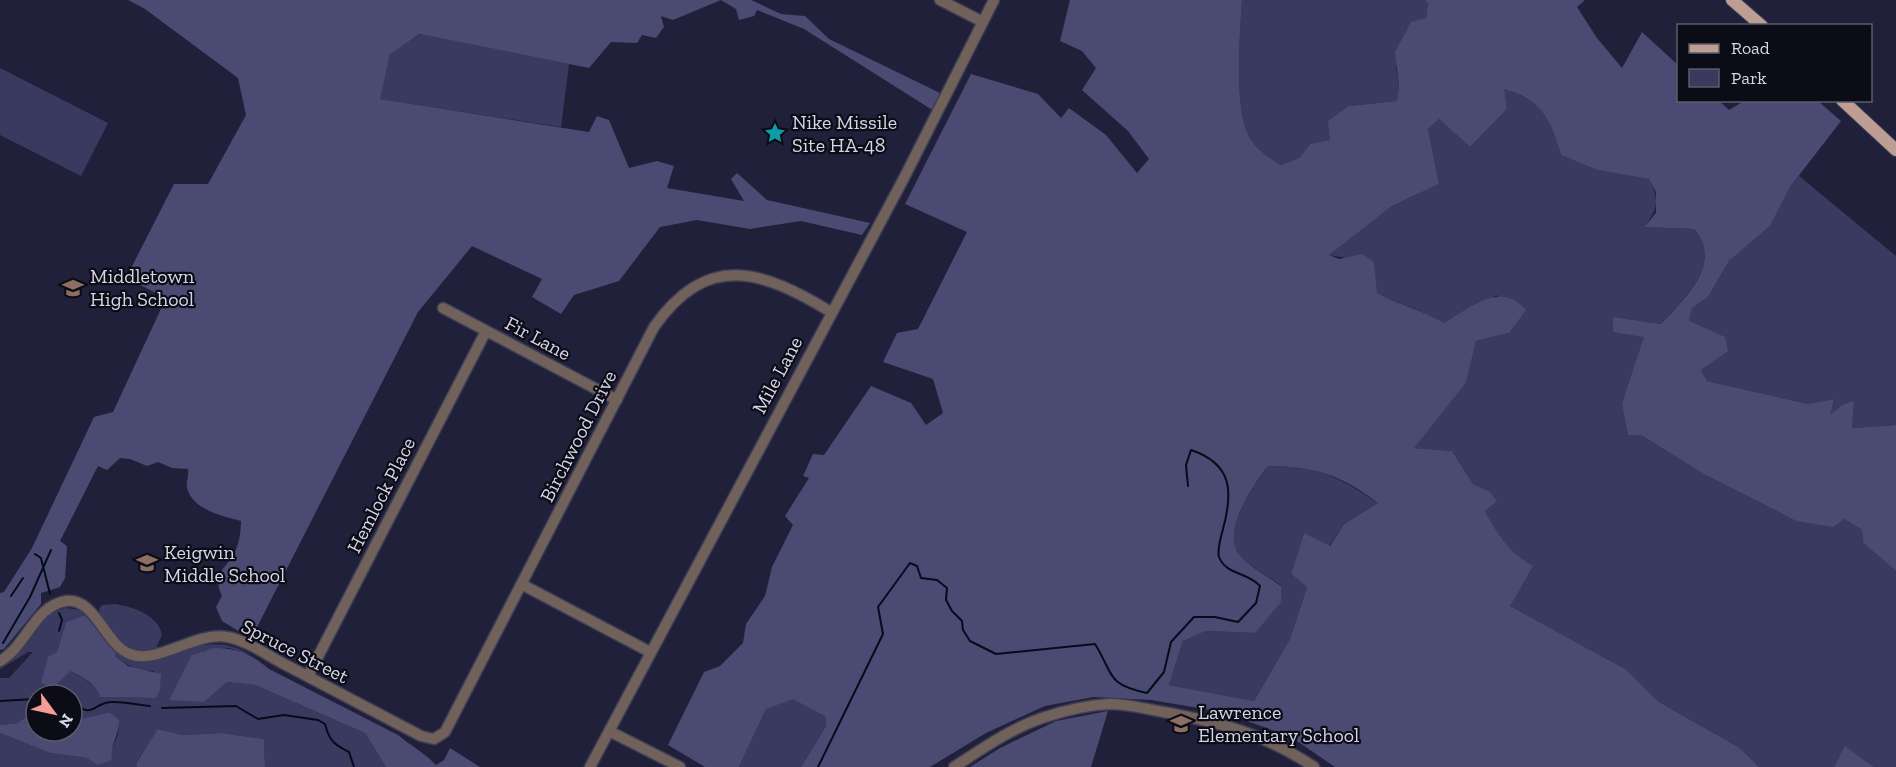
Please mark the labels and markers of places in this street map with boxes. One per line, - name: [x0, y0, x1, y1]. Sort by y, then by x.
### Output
- place label: Nike Missile Site HA-48: [792, 110, 897, 157]
- place icon: Nike Missile Site HA-48: [763, 121, 787, 145]
- place label: Middletown High School: [90, 264, 195, 311]
- school or university icon: Middletown High School: [61, 276, 85, 300]
- place label: Keigwin Middle School: [164, 540, 285, 587]
- school or university icon: Keigwin Middle School: [135, 551, 159, 575]
- place label: Lawrence Elementary School: [1198, 700, 1359, 747]
- school or university icon: Lawrence Elementary School: [1169, 712, 1193, 736]

